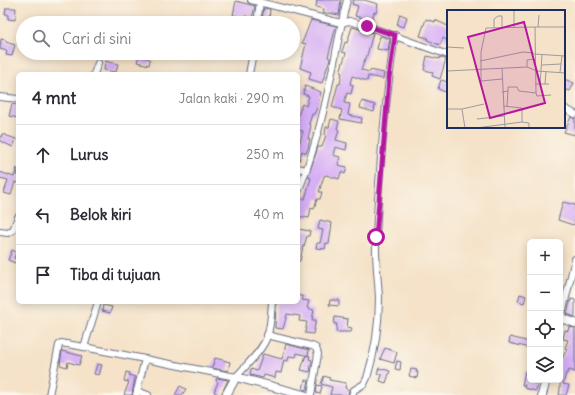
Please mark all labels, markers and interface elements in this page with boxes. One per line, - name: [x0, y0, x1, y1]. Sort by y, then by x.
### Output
- inset map: [447, 10, 565, 128]
- search box: [16, 16, 300, 60]
- route end: [358, 17, 376, 35]
- icon: search: [30, 27, 52, 49]
- text: Cari di sini: [62, 29, 131, 48]
- text: 4 mnt: [32, 87, 76, 109]
- text: Jalan kaki · 290 m: [179, 90, 284, 107]
- icon: ahead: [32, 144, 54, 166]
- text: Lurus: [70, 145, 108, 164]
- text: 250 m: [246, 146, 284, 163]
- icon: left: [32, 204, 54, 226]
- text: Belok kiri: [70, 205, 131, 224]
- text: 40 m: [253, 206, 284, 223]
- route start: [367, 228, 385, 246]
- map controls: [527, 239, 563, 383]
- button: +: [527, 239, 563, 275]
- icon: arrive: [32, 264, 54, 286]
- text: Tiba di tujuan: [70, 265, 160, 284]
- button: −: [527, 275, 563, 311]
- button: locate: [527, 311, 563, 347]
- button: layers: [527, 347, 563, 383]

